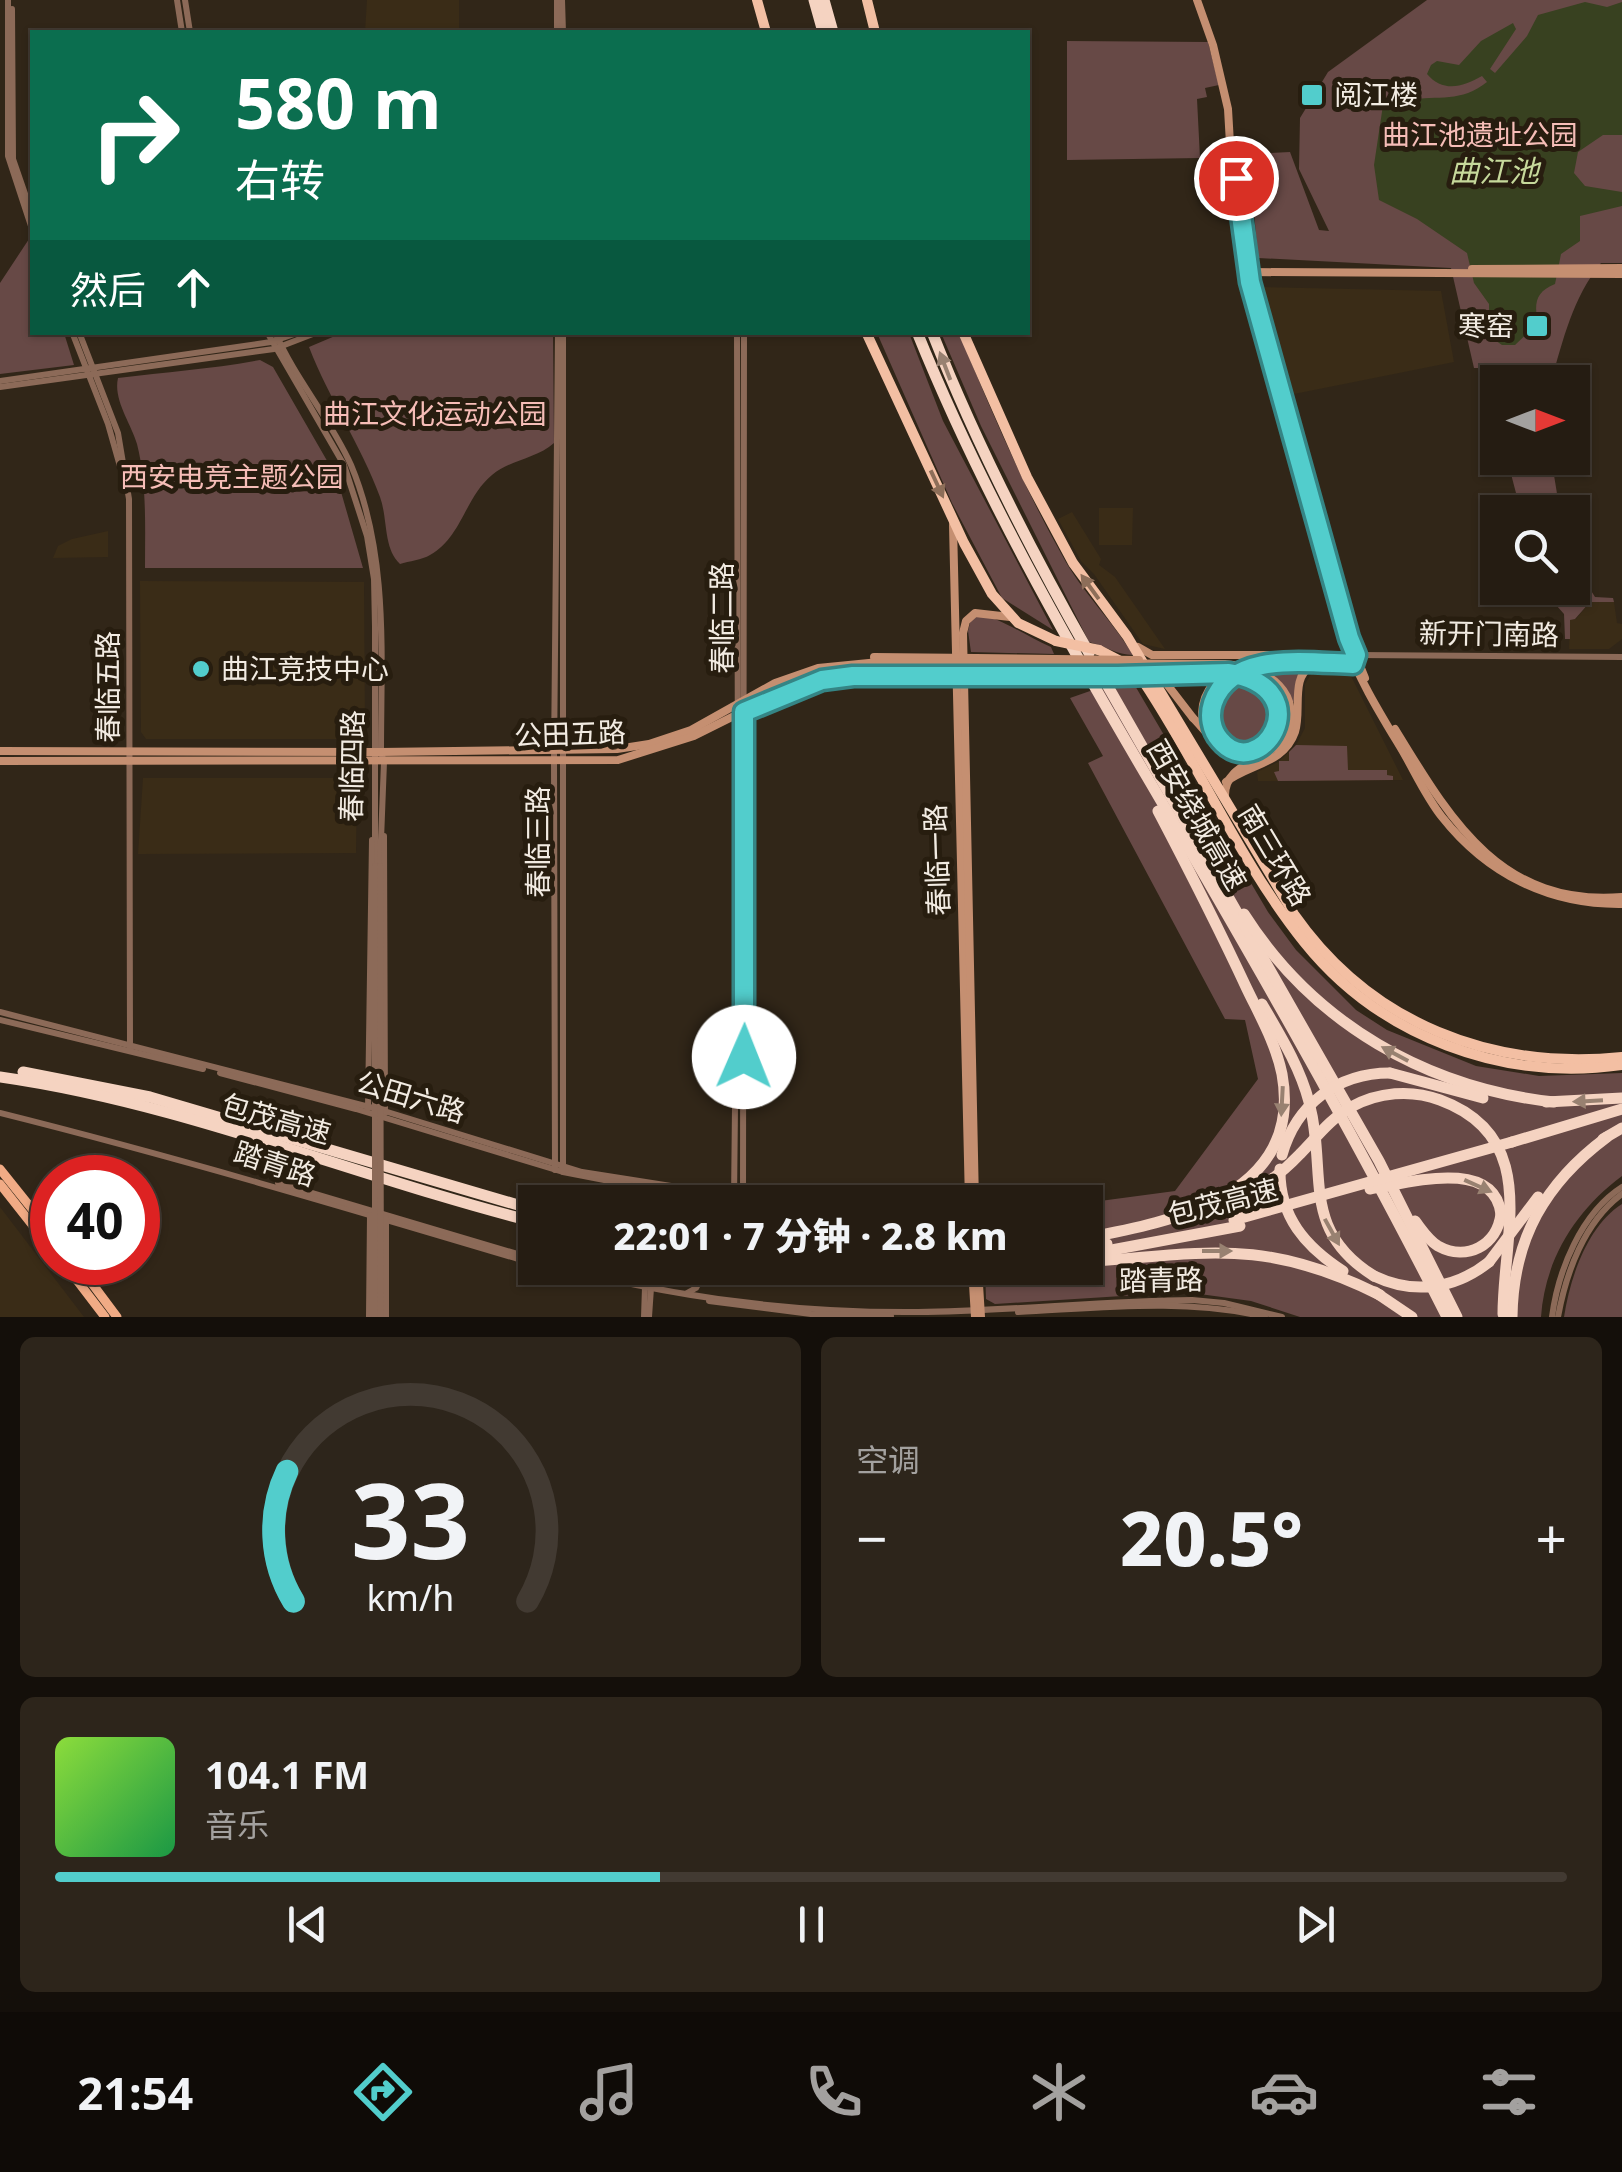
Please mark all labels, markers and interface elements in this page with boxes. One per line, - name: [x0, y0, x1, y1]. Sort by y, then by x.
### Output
- text: 580 m: [235, 54, 442, 150]
- icon: right: [70, 70, 200, 200]
- place label: 阅江楼: [1334, 75, 1418, 113]
- marker: 阅江楼: [1299, 82, 1325, 108]
- park label: 曲江池遗址公园: [1382, 115, 1578, 153]
- pin: [1194, 136, 1279, 221]
- text: 右转: [235, 149, 325, 210]
- water label: 曲江池: [1449, 150, 1542, 191]
- icon: arrive: [1209, 151, 1264, 206]
- icon: ahead: [166, 260, 221, 315]
- text: 然后: [70, 263, 146, 315]
- place label: 寒窑: [1458, 306, 1514, 344]
- marker: 寒窑: [1524, 313, 1550, 339]
- one-way arrow: [937, 350, 952, 380]
- north arrow: [1480, 365, 1590, 475]
- map controls: [1480, 365, 1590, 605]
- park label: 曲江文化运动公园: [323, 394, 547, 432]
- park label: 西安电竞主题公园: [120, 457, 344, 495]
- one-way arrow: [928, 470, 945, 499]
- button: search: [1480, 495, 1590, 605]
- street label: 春临二路: [702, 562, 740, 674]
- one-way arrow: [1081, 574, 1100, 601]
- street label: 新开门南路: [1419, 613, 1559, 653]
- street label: 春临五路: [88, 631, 126, 743]
- place label: 曲江竞技中心: [221, 649, 389, 687]
- marker: 曲江竞技中心: [190, 658, 212, 680]
- street label: 春临四路: [331, 710, 371, 822]
- street label: 公田五路: [513, 712, 627, 754]
- street label: 西安绕城高速: [1139, 732, 1256, 897]
- street label: 春临三路: [518, 786, 556, 898]
- street label: 南三环路: [1231, 797, 1321, 912]
- street label: 春临一路: [915, 803, 957, 917]
- position arrow: [692, 1005, 796, 1109]
- one-way arrow: [1381, 1046, 1410, 1063]
- street label: 公田六路: [352, 1061, 470, 1131]
- street label: 包茂高速: [217, 1084, 335, 1152]
- one-way arrow: [1274, 1085, 1290, 1117]
- one-way arrow: [1572, 1093, 1604, 1109]
- street label: 踏青路: [229, 1132, 321, 1194]
- speed limit sign: 40: [30, 1155, 160, 1285]
- street label: 包茂高速: [1164, 1169, 1282, 1233]
- one-way arrow: [1464, 1178, 1493, 1194]
- text: 22:01 · 7 分钟 · 2.8 km: [613, 1209, 1008, 1261]
- one-way arrow: [1323, 1218, 1340, 1247]
- one-way arrow: [1201, 1243, 1233, 1259]
- street label: 踏青路: [1119, 1259, 1203, 1299]
- text: 空调: [856, 1438, 920, 1481]
- text: 33: [351, 1448, 470, 1589]
- text: 20.5°: [1120, 1486, 1303, 1588]
- text: −: [856, 1500, 887, 1575]
- text: +: [1536, 1500, 1567, 1575]
- text: km/h: [367, 1573, 454, 1621]
- text: 104.1 FM: [205, 1748, 369, 1800]
- text: 音乐: [205, 1803, 269, 1846]
- icon: previous: [280, 1897, 335, 1952]
- icon: pause: [784, 1897, 839, 1952]
- icon: next: [1288, 1897, 1343, 1952]
- icon: directions: [348, 2057, 418, 2127]
- icon: music: [574, 2057, 644, 2127]
- icon: phone: [799, 2057, 869, 2127]
- icon: climate: [1024, 2057, 1094, 2127]
- icon: car: [1249, 2057, 1319, 2127]
- icon: filters: [1474, 2057, 1544, 2127]
- text: 21:54: [78, 2062, 193, 2123]

